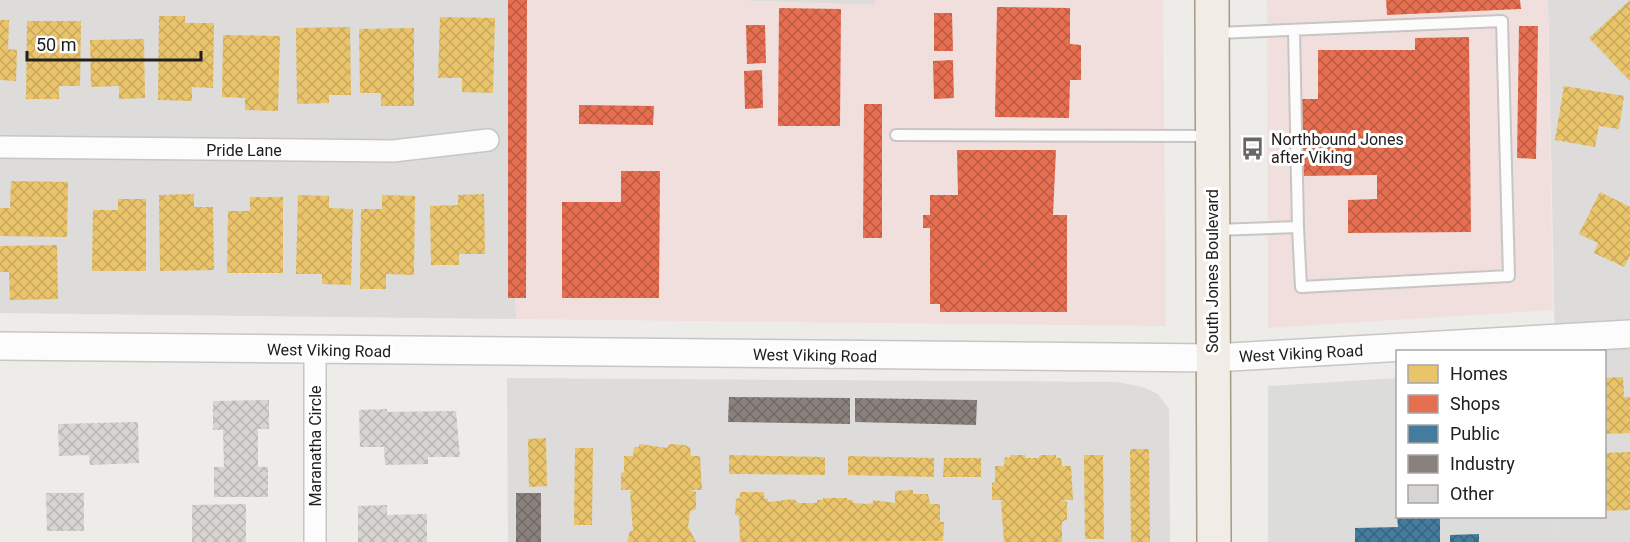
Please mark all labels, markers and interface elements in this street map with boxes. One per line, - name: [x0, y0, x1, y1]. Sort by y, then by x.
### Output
- scale bar: [27, 24, 201, 62]
- text: 50 m: [36, 34, 76, 55]
- place label: Northbound Jones after Viking: [1271, 130, 1404, 167]
- bus stop icon: Northbound Jones after Viking: [1240, 135, 1266, 161]
- street label: Pride Lane: [206, 141, 282, 160]
- street label: South Jones Boulevard: [1203, 189, 1222, 353]
- street label: West Viking Road: [267, 340, 391, 361]
- street label: West Viking Road: [1238, 341, 1364, 366]
- street label: West Viking Road: [753, 345, 877, 366]
- legend: [1396, 350, 1606, 518]
- text: Homes: [1450, 363, 1508, 384]
- street label: Maranatha Circle: [306, 385, 325, 507]
- text: Shops: [1450, 393, 1500, 414]
- text: Public: [1450, 423, 1500, 444]
- text: Industry: [1450, 453, 1515, 474]
- text: Other: [1450, 483, 1494, 504]

